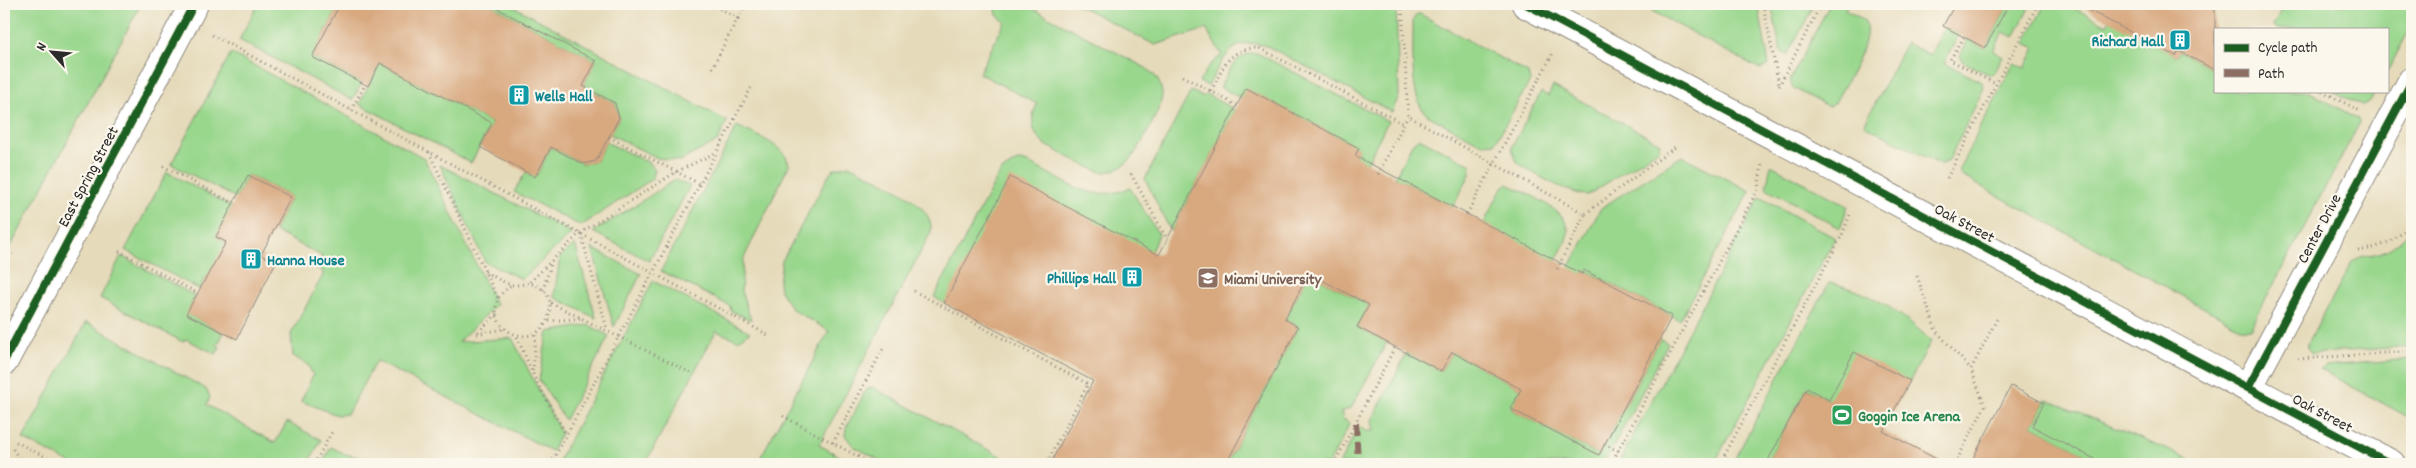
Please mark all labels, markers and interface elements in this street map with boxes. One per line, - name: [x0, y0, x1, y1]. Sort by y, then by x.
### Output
- north arrow: [28, 28, 78, 78]
- building icon: Richard Hall: [2168, 28, 2192, 52]
- legend: [2214, 28, 2388, 92]
- place label: Richard Hall: [2092, 31, 2164, 54]
- text: Cycle path: [2258, 38, 2318, 60]
- text: N: [32, 39, 53, 55]
- text: Path: [2258, 64, 2284, 86]
- building icon: Wells Hall: [507, 83, 531, 107]
- place label: Wells Hall: [535, 86, 593, 109]
- street label: East Spring Street: [53, 123, 126, 232]
- street label: Center Drive: [2292, 190, 2348, 268]
- street label: Oak Street: [1929, 199, 1998, 250]
- building icon: Hanna House: [239, 247, 263, 271]
- place label: Hanna House: [267, 250, 345, 273]
- building icon: Phillips Hall: [1120, 265, 1144, 289]
- school or university icon: Miami University: [1196, 266, 1220, 290]
- place label: Phillips Hall: [1047, 268, 1116, 291]
- place label: Miami University: [1224, 269, 1323, 292]
- street label: Oak Street: [2287, 389, 2356, 440]
- sports icon: Goggin Ice Arena: [1830, 403, 1854, 427]
- place label: Goggin Ice Arena: [1858, 406, 1961, 429]

